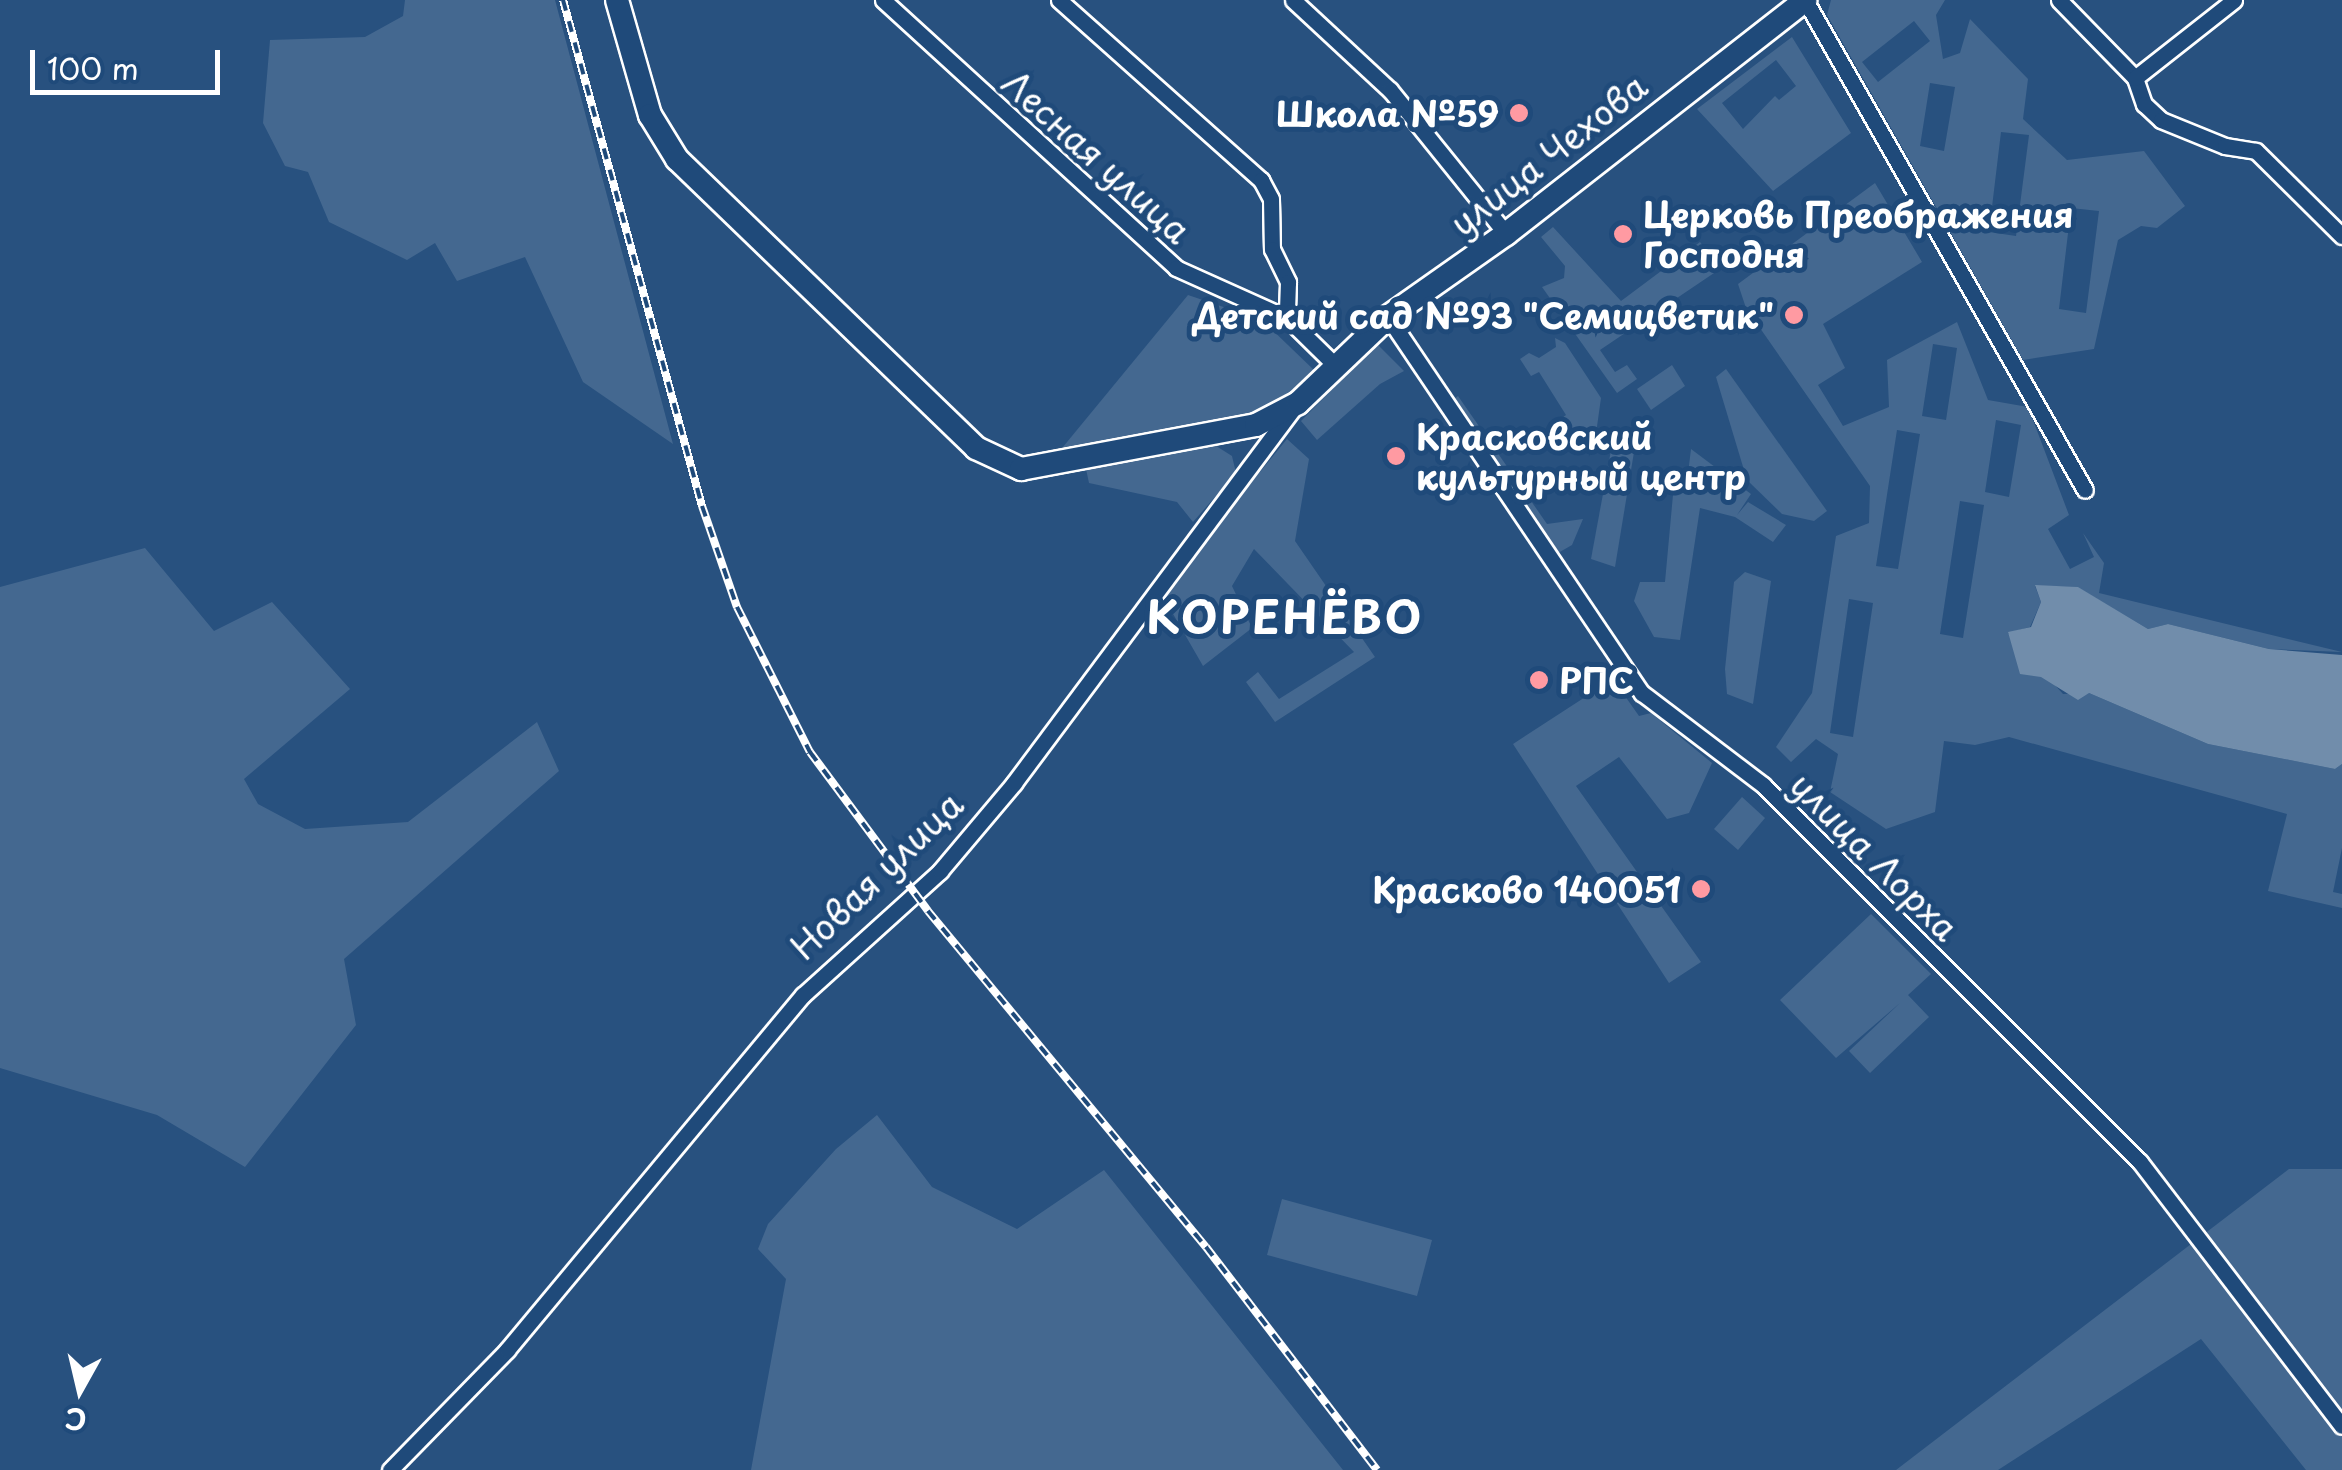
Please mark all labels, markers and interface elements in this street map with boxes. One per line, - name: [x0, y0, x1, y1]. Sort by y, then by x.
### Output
- scale bar: [35, 30, 225, 92]
- text: 100 m: [47, 45, 139, 90]
- street label: Лесная улица: [994, 60, 1200, 252]
- street label: улица Чехова: [1440, 64, 1656, 244]
- place label: Школа №59: [1275, 92, 1499, 134]
- marker: Школа №59: [1508, 102, 1530, 124]
- place label: Церковь Преображения Господня: [1643, 193, 2074, 275]
- marker: Церковь Преображения Господня: [1612, 223, 1634, 245]
- place label: Детский сад №93 "Семицветик": [1189, 294, 1774, 336]
- marker: Детский сад №93 "Семицветик": [1783, 304, 1805, 326]
- place label: Красковский культурный центр: [1416, 415, 1746, 497]
- marker: Красковский культурный центр: [1385, 445, 1407, 467]
- district label: КОРЕНЁВО: [1147, 589, 1423, 643]
- place label: РПС: [1559, 659, 1634, 701]
- marker: РПС: [1528, 669, 1550, 691]
- street label: улица Лорха: [1782, 763, 1968, 949]
- street label: Новая улица: [781, 782, 971, 968]
- place label: Красково 140051: [1371, 868, 1681, 910]
- marker: Красково 140051: [1690, 878, 1712, 900]
- north arrow: [30, 1340, 130, 1440]
- text: С: [62, 1397, 89, 1443]

